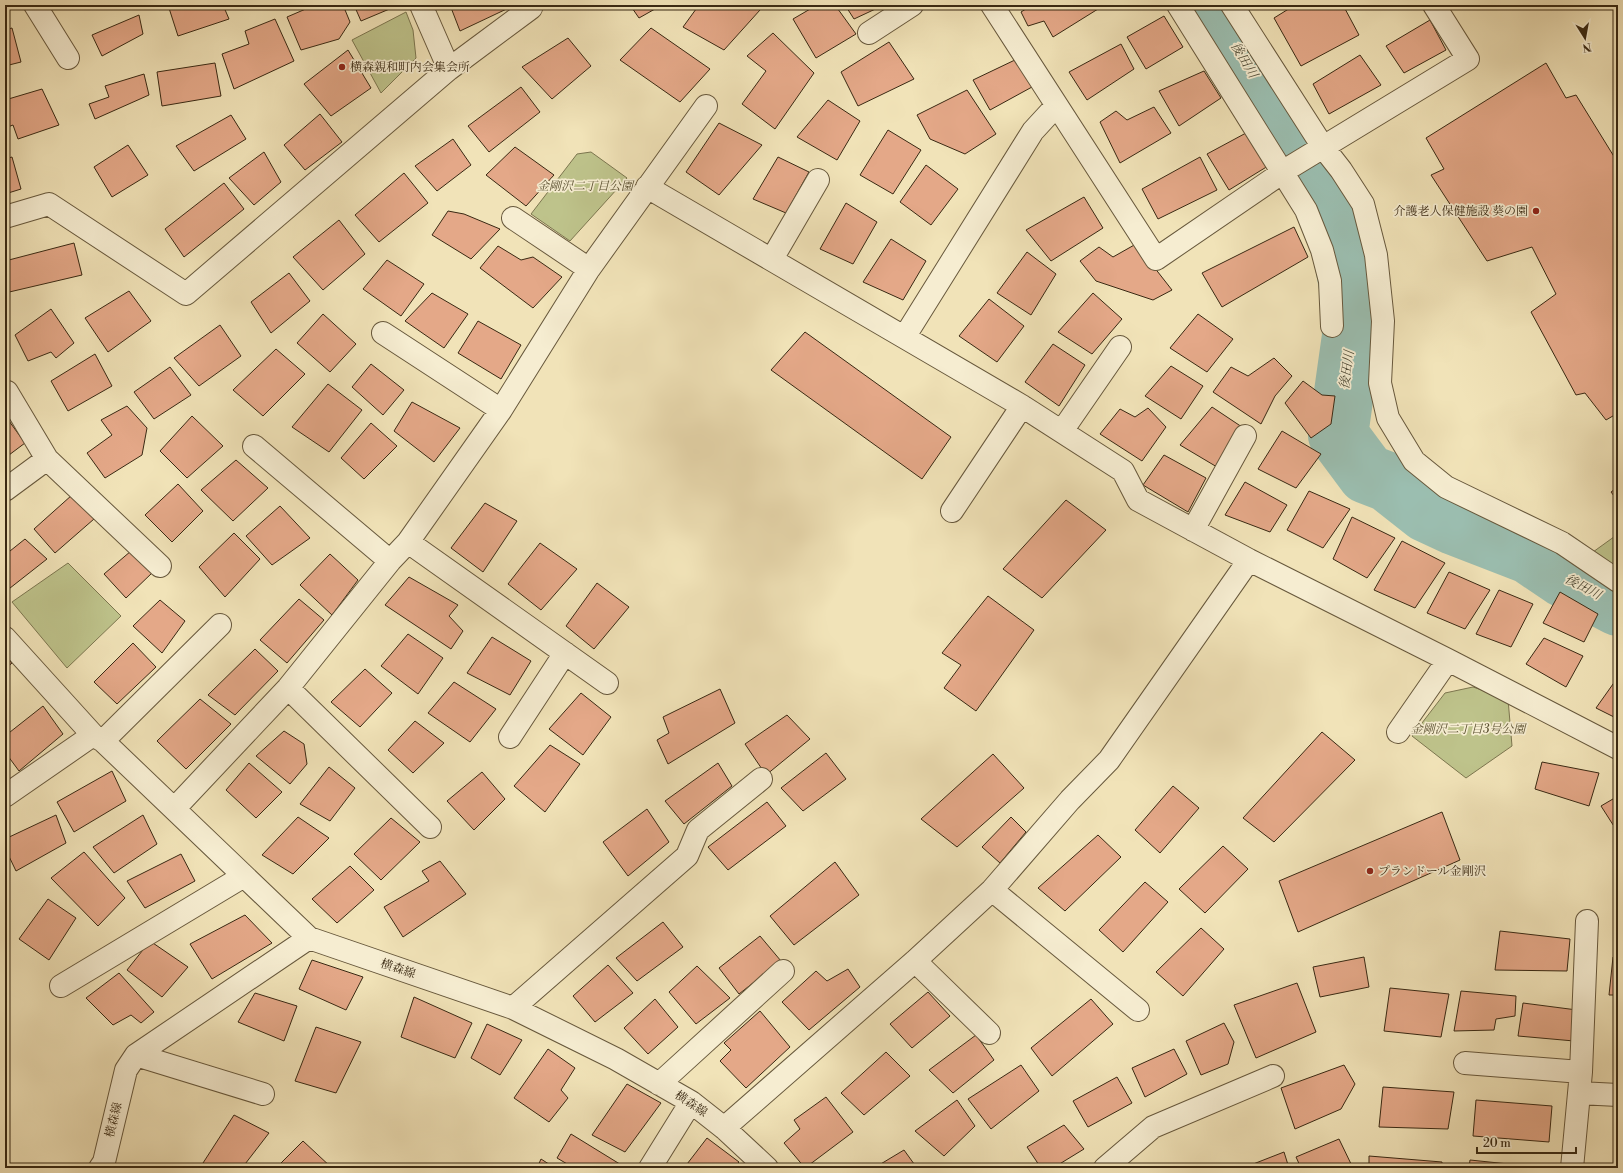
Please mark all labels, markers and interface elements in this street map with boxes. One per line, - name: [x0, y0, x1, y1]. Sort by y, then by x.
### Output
- north arrow: [1565, 18, 1605, 58]
- water label: 後田川: [1227, 39, 1262, 83]
- text: N: [1581, 39, 1592, 55]
- place label: 横森親和町内会集会所: [350, 60, 470, 75]
- marker: 横森親和町内会集会所: [337, 62, 347, 72]
- park label: 金剛沢二丁目公園: [537, 179, 635, 194]
- place label: 介護老人保健施設 葵の園: [1394, 204, 1528, 219]
- marker: 介護老人保健施設 葵の園: [1531, 206, 1541, 216]
- water label: 後田川: [1336, 348, 1358, 390]
- water label: 後田川: [1562, 571, 1606, 604]
- park label: 金剛沢二丁目3号公園: [1411, 722, 1527, 737]
- place label: プランドール金剛沢: [1378, 864, 1486, 879]
- marker: プランドール金剛沢: [1365, 866, 1375, 876]
- street label: 横森線: [379, 956, 417, 982]
- street label: 横森線: [672, 1088, 710, 1120]
- street label: 横森線: [102, 1101, 126, 1139]
- scale bar: [1477, 1129, 1576, 1155]
- text: 20 m: [1483, 1136, 1511, 1151]

